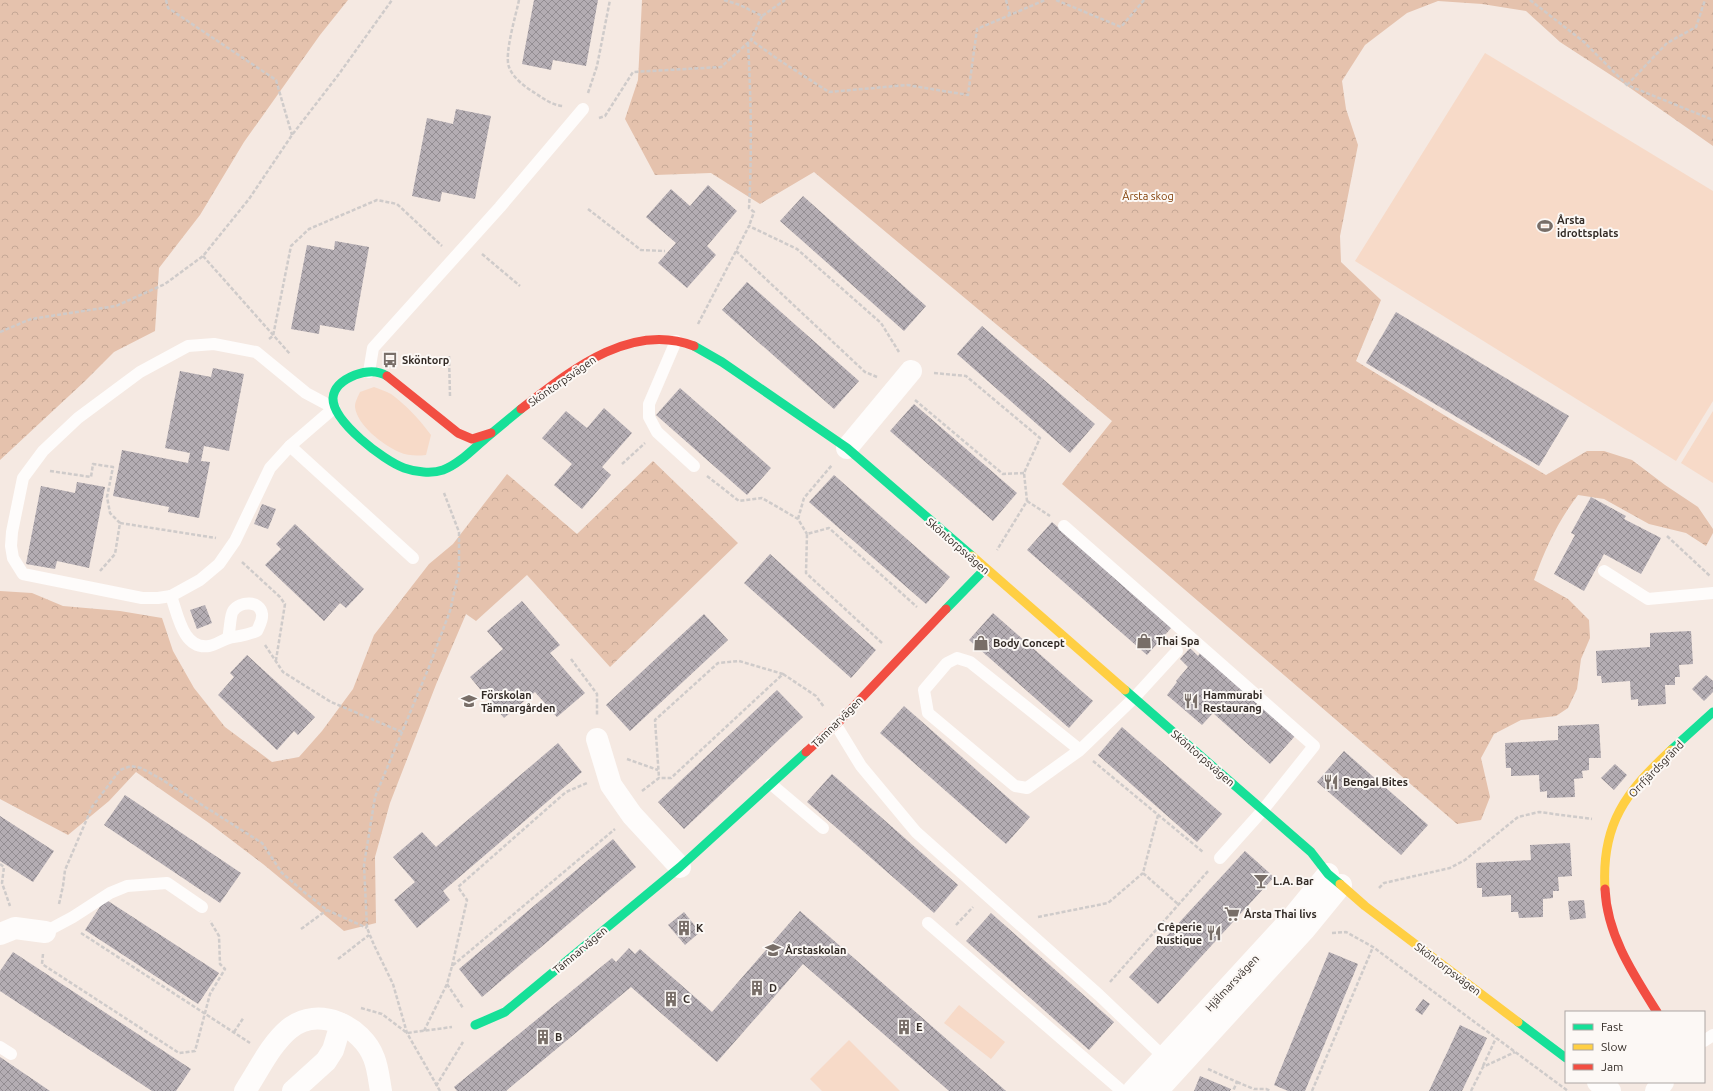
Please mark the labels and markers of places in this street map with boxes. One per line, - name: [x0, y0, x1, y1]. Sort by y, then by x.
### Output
- place label: Årsta idrottsplats: [1557, 214, 1618, 239]
- sports icon: Årsta idrottsplats: [1536, 217, 1554, 235]
- bus stop icon: Sköntorp: [381, 351, 399, 369]
- place label: Sköntorp: [402, 354, 450, 366]
- shop icon: Thai Spa: [1135, 632, 1153, 650]
- shop icon: Body Concept: [972, 634, 990, 652]
- place label: Thai Spa: [1156, 635, 1200, 647]
- place label: Body Concept: [993, 637, 1065, 649]
- place label: Förskolan Tämnargården: [481, 689, 555, 714]
- place label: Hammurabi Restaurang: [1203, 689, 1262, 714]
- school or university icon: Förskolan Tämnargården: [460, 692, 478, 710]
- restaurant icon: Hammurabi Restaurang: [1182, 692, 1200, 710]
- restaurant icon: Bengal Bites: [1322, 773, 1340, 791]
- place label: Bengal Bites: [1343, 776, 1408, 788]
- bar icon: L.A. Bar: [1252, 872, 1270, 890]
- place label: L.A. Bar: [1273, 875, 1314, 887]
- supermarket icon: Årsta Thai livs: [1223, 905, 1241, 923]
- place label: Årsta Thai livs: [1244, 908, 1317, 920]
- building icon: K: [675, 919, 693, 937]
- place label: Crêperie Rustique: [1156, 921, 1202, 946]
- place label: K: [696, 922, 704, 934]
- restaurant icon: Crêperie Rustique: [1205, 924, 1223, 942]
- school or university icon: Årstaskolan: [764, 941, 782, 959]
- place label: Årstaskolan: [785, 944, 847, 956]
- building icon: D: [748, 979, 766, 997]
- place label: D: [769, 982, 777, 994]
- building icon: C: [662, 990, 680, 1008]
- place label: C: [683, 993, 690, 1005]
- building icon: E: [895, 1018, 913, 1036]
- place label: E: [916, 1021, 923, 1033]
- building icon: B: [534, 1028, 552, 1046]
- place label: B: [555, 1031, 562, 1043]

